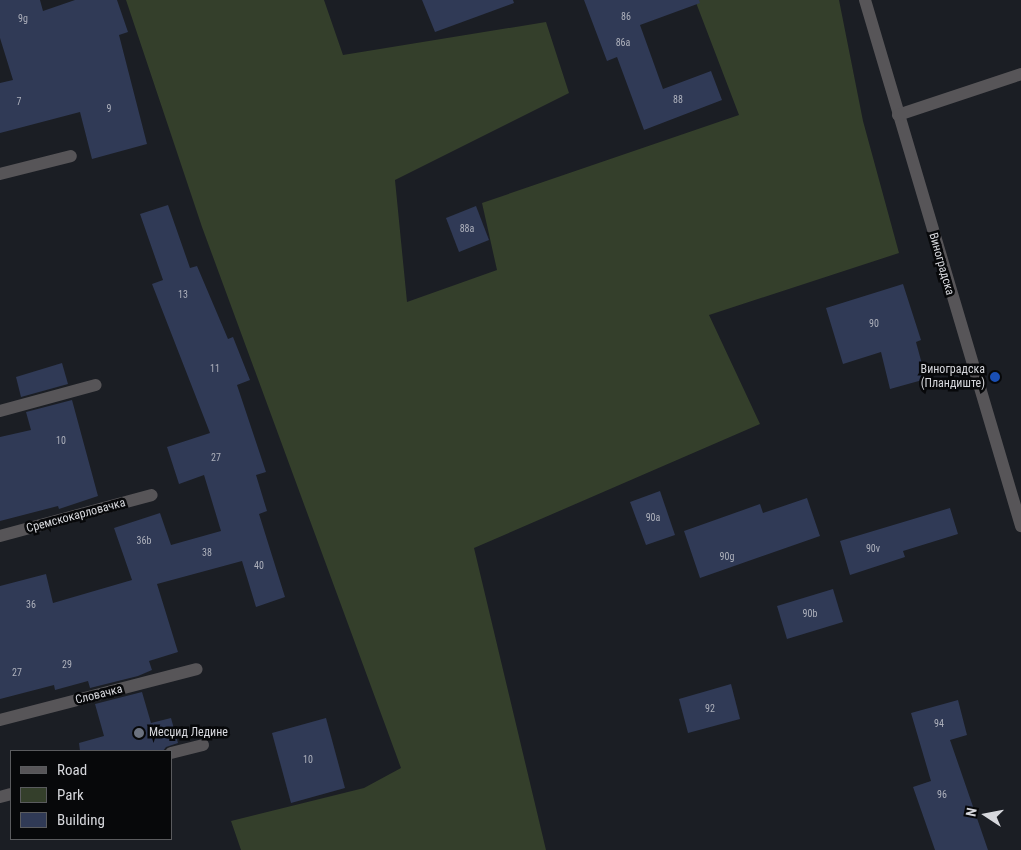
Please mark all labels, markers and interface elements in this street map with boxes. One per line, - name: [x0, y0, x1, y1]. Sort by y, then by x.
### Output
- house number: 86: [621, 11, 631, 23]
- house number: 9g: [18, 13, 28, 25]
- house number: 86a: [616, 37, 630, 49]
- house number: 88: [673, 94, 683, 106]
- house number: 7: [17, 96, 21, 108]
- house number: 9: [107, 103, 111, 115]
- house number: 88a: [460, 223, 474, 235]
- street label: Виноградска: [925, 231, 957, 297]
- house number: 13: [178, 289, 188, 301]
- house number: 90: [869, 318, 879, 330]
- house number: 11: [210, 363, 220, 375]
- place label: Виноградска (Пландиште): [921, 363, 985, 391]
- marker: Виноградска (Пландиште): [989, 371, 1001, 383]
- house number: 10: [56, 435, 66, 447]
- house number: 27: [211, 452, 221, 464]
- street label: Сремскокарловачка: [25, 496, 127, 536]
- house number: 90a: [646, 512, 660, 524]
- house number: 36b: [137, 535, 151, 547]
- house number: 90v: [866, 543, 880, 555]
- house number: 38: [202, 547, 212, 559]
- house number: 90g: [720, 551, 734, 563]
- house number: 40: [254, 560, 264, 572]
- house number: 36: [26, 599, 36, 611]
- house number: 90b: [803, 608, 817, 620]
- house number: 29: [62, 659, 72, 671]
- house number: 27: [12, 667, 22, 679]
- street label: Словачка: [74, 682, 124, 708]
- house number: 92: [705, 703, 715, 715]
- house number: 94: [934, 718, 944, 730]
- place label: Месџид Ледине: [149, 726, 228, 740]
- marker: Месџид Ледине: [133, 727, 145, 739]
- legend: [10, 750, 172, 840]
- house number: 10: [303, 754, 313, 766]
- text: Road: [57, 761, 87, 779]
- text: Park: [57, 786, 84, 804]
- house number: 96: [937, 789, 947, 801]
- north arrow: [961, 790, 1011, 840]
- text: N: [963, 806, 980, 818]
- text: Building: [57, 811, 105, 829]

